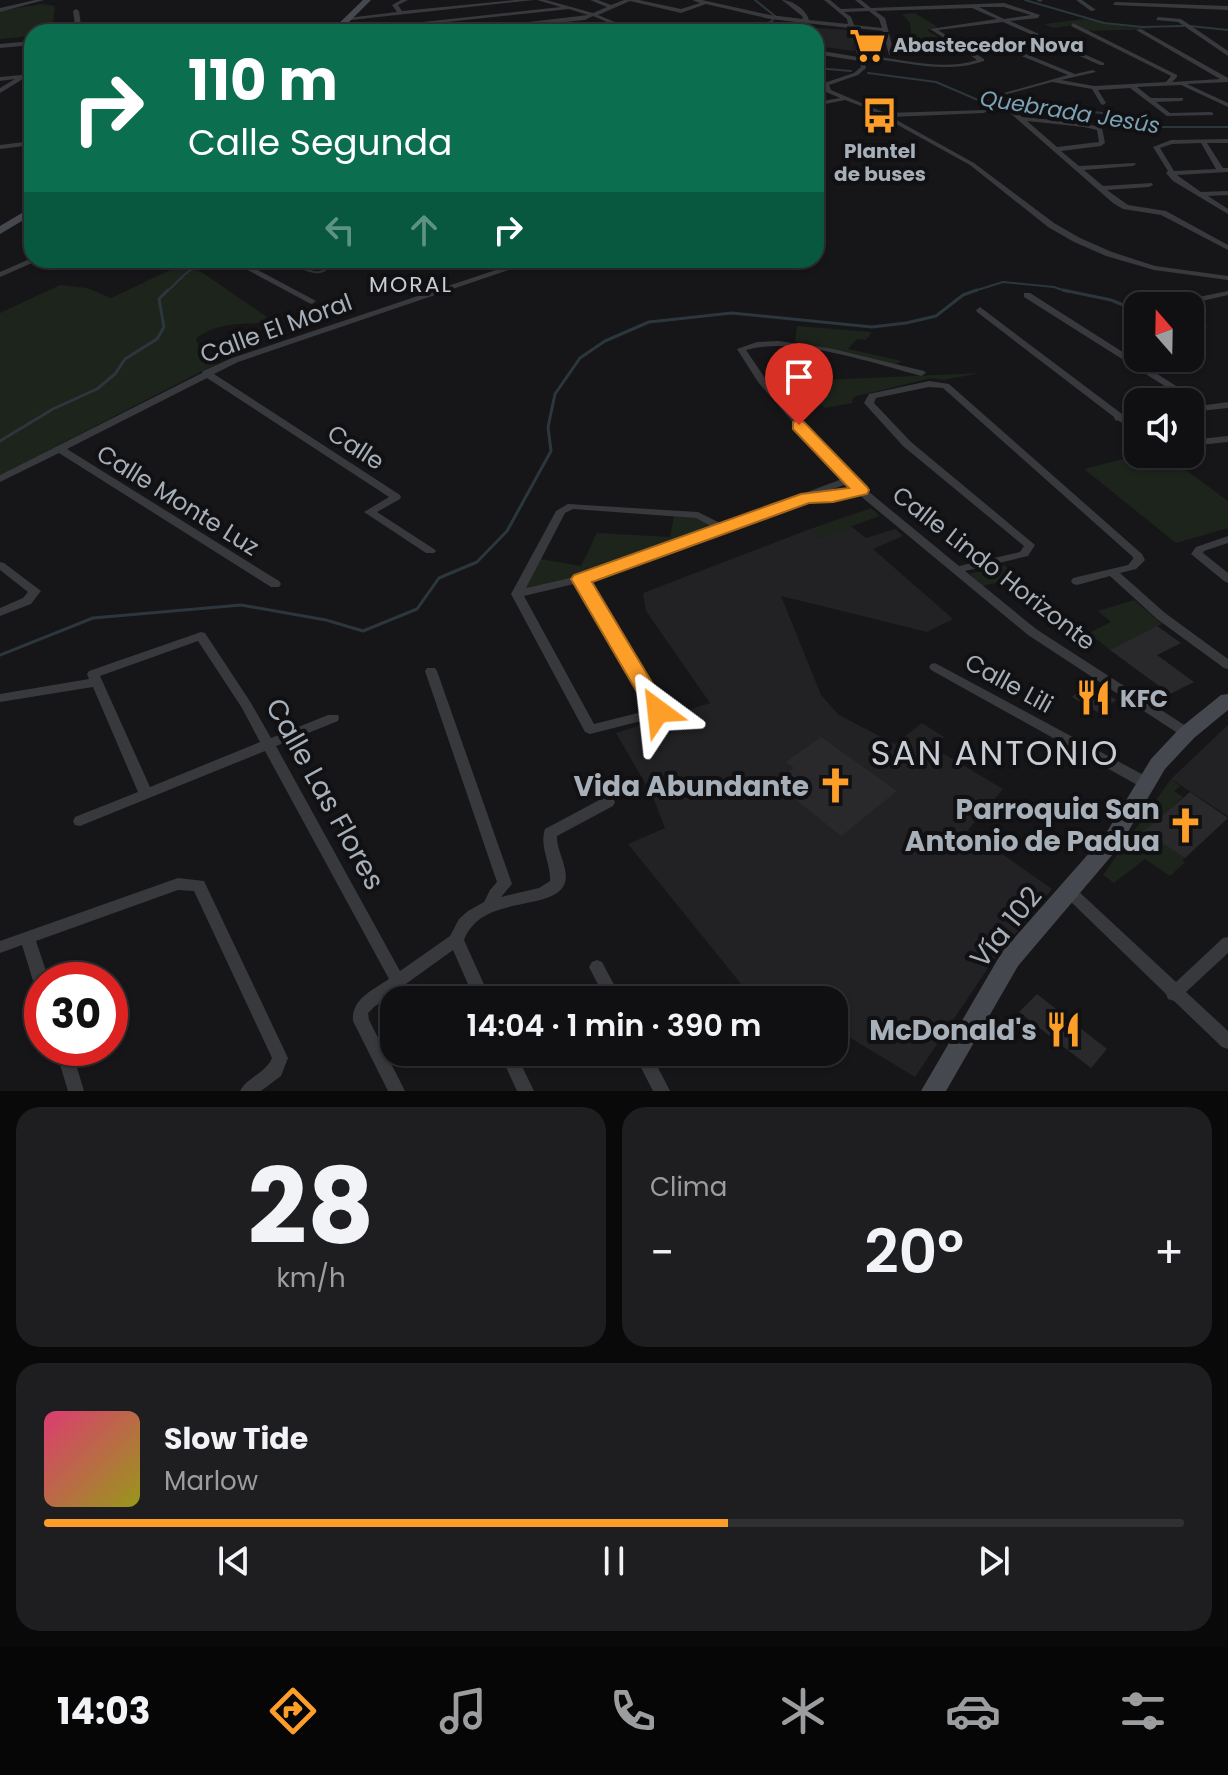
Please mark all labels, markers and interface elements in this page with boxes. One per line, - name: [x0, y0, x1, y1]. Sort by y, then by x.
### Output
- supermarket icon: Abastecedor Nova: [848, 26, 886, 64]
- place label: Abastecedor Nova: [893, 31, 1084, 59]
- text: 110 m: [188, 41, 338, 120]
- icon: right: [56, 56, 160, 160]
- water label: Quebrada Jesús: [978, 82, 1162, 142]
- bus stop icon: Plantel de buses: [861, 97, 899, 135]
- text: Calle Segunda: [188, 117, 452, 168]
- place label: Plantel de buses: [834, 137, 926, 188]
- icon: left: [318, 208, 362, 252]
- icon: ahead: [402, 208, 446, 252]
- icon: right: [486, 208, 530, 252]
- district label: MORAL: [369, 269, 453, 300]
- street label: Calle El Moral: [195, 285, 357, 371]
- north arrow: [1124, 292, 1204, 372]
- map controls: [1124, 292, 1204, 468]
- pin: [765, 343, 833, 425]
- icon: arrive: [777, 355, 821, 399]
- button: sound: [1124, 388, 1204, 468]
- street label: Calle: [321, 416, 391, 478]
- street label: Calle Monte Luz: [90, 437, 266, 563]
- street label: Calle Lindo Horizonte: [886, 478, 1102, 658]
- street label: Calle Lili: [959, 645, 1059, 721]
- position arrow: [616, 669, 700, 753]
- restaurant icon: KFC: [1075, 679, 1113, 717]
- place label: KFC: [1120, 682, 1168, 715]
- street label: Calle Las Flores: [256, 691, 394, 897]
- district label: SAN ANTONIO: [871, 729, 1119, 777]
- place label: Vida Abundante: [573, 767, 809, 806]
- church icon: Vida Abundante: [816, 767, 854, 805]
- place label: Parroquia San Antonio de Padua: [905, 790, 1160, 861]
- church icon: Parroquia San Antonio de Padua: [1167, 806, 1205, 844]
- street label: Vía 102: [961, 878, 1051, 976]
- speed limit sign: 30: [24, 962, 128, 1066]
- text: 14:04 · 1 min · 390 m: [467, 1004, 761, 1047]
- place label: McDonald's: [869, 1011, 1037, 1050]
- restaurant icon: McDonald's: [1044, 1011, 1082, 1049]
- text: 28: [248, 1134, 374, 1279]
- text: Clima: [650, 1169, 727, 1205]
- text: 20°: [864, 1210, 964, 1294]
- text: −: [650, 1222, 674, 1283]
- text: +: [1154, 1222, 1184, 1283]
- text: km/h: [276, 1260, 346, 1296]
- text: Slow Tide: [164, 1417, 308, 1460]
- text: Marlow: [164, 1463, 258, 1499]
- icon: previous: [212, 1539, 256, 1583]
- icon: pause: [592, 1539, 636, 1583]
- icon: next: [972, 1539, 1016, 1583]
- icon: directions: [265, 1683, 321, 1739]
- icon: music: [435, 1683, 491, 1739]
- icon: phone: [605, 1683, 661, 1739]
- icon: climate: [775, 1683, 831, 1739]
- icon: car: [945, 1683, 1001, 1739]
- icon: filters: [1115, 1683, 1171, 1739]
- text: 14:03: [57, 1686, 150, 1737]

